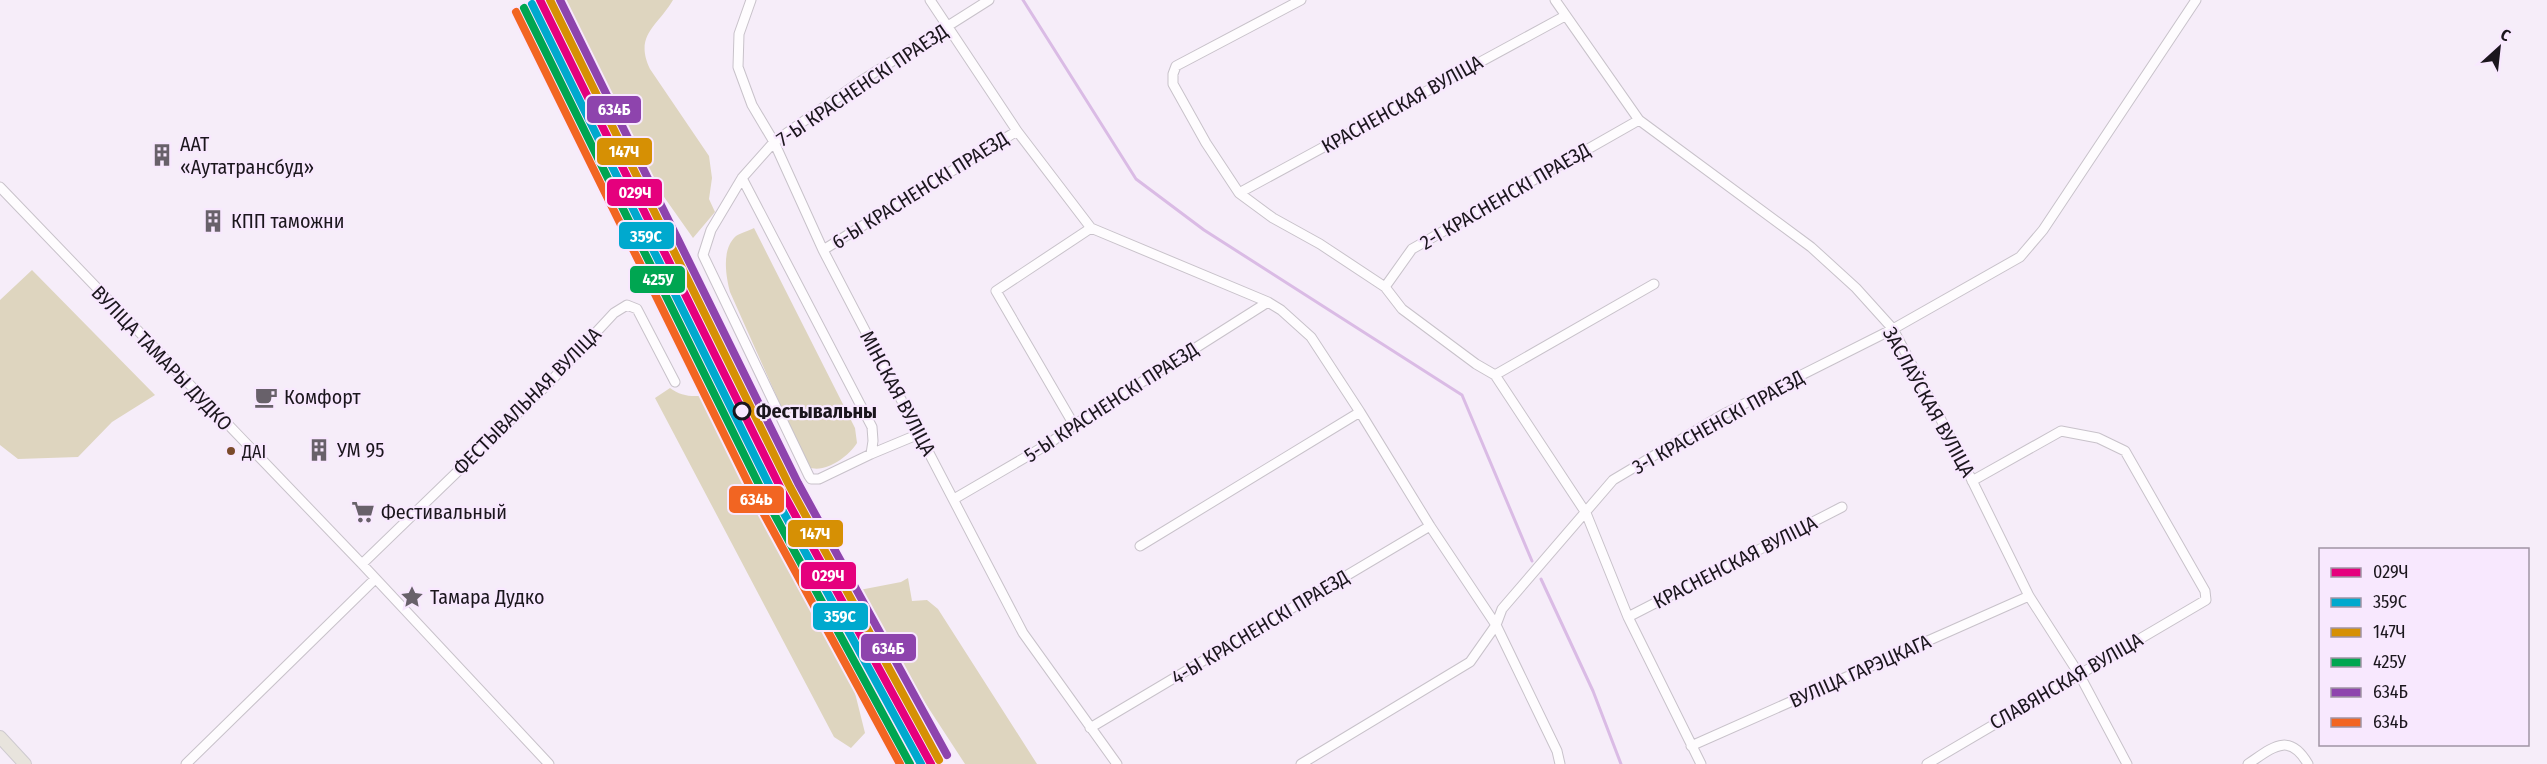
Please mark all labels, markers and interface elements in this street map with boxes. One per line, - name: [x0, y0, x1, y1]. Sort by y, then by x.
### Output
- north arrow: [2469, 18, 2529, 78]
- street label: 7-Ы КРАСНЕНСКІ ПРАЕЗД: [772, 19, 952, 151]
- text: С: [2498, 25, 2514, 46]
- street label: КРАСНЕНСКАЯ ВУЛІЦА: [1317, 50, 1487, 158]
- line badge: 634Б: [586, 95, 642, 124]
- text: 634Б: [598, 100, 631, 119]
- street label: 6-Ы КРАСНЕНСКІ ПРАЕЗД: [827, 126, 1013, 254]
- place label: ААТ «Аутатрансбуд»: [180, 132, 314, 179]
- line badge: 147Ч: [596, 137, 653, 166]
- street label: 2-І КРАСНЕНСКІ ПРАЕЗД: [1416, 137, 1594, 255]
- building icon: ААТ «Аутатрансбуд»: [149, 142, 175, 168]
- text: 147Ч: [609, 142, 639, 161]
- line badge: 029Ч: [606, 178, 663, 207]
- text: 029Ч: [618, 183, 652, 202]
- building icon: КПП таможни: [200, 208, 226, 234]
- place label: КПП таможни: [231, 209, 344, 233]
- line badge: 359С: [618, 221, 675, 250]
- text: 359С: [629, 227, 663, 246]
- line badge: 425У: [629, 265, 686, 294]
- text: 425У: [642, 270, 674, 289]
- street label: ВУЛІЦА ТАМАРЫ ДУДКО: [87, 281, 237, 435]
- street label: ФЕСТЫВАЛЬНАЯ ВУЛІЦА: [448, 322, 606, 480]
- street label: ЗАСЛАЎСКАЯ ВУЛІЦА: [1878, 323, 1980, 482]
- street label: МІНСКАЯ ВУЛІЦА: [855, 326, 941, 460]
- street label: 5-Ы КРАСНЕНСКІ ПРАЕЗД: [1020, 337, 1202, 467]
- street label: 3-І КРАСНЕНСКІ ПРАЕЗД: [1628, 365, 1808, 479]
- cafe icon: Комфорт: [253, 384, 279, 410]
- place label: Комфорт: [284, 385, 361, 409]
- place label: Фестывальны: [756, 399, 877, 423]
- marker: Фестывальны: [733, 402, 751, 420]
- building icon: УМ 95: [306, 437, 332, 463]
- place label: УМ 95: [336, 438, 384, 462]
- place label: ДАІ: [241, 441, 266, 463]
- marker: ДАІ: [225, 445, 237, 457]
- line badge: 634Ь: [728, 485, 785, 514]
- text: 634Ь: [740, 490, 773, 509]
- supermarket icon: Фестивальный: [350, 499, 376, 525]
- place label: Фестивальный: [381, 500, 507, 524]
- street label: КРАСНЕНСКАЯ ВУЛІЦА: [1649, 510, 1821, 614]
- line badge: 147Ч: [787, 519, 844, 548]
- text: 147Ч: [800, 524, 830, 543]
- legend: [2319, 548, 2529, 746]
- line badge: 029Ч: [800, 561, 857, 590]
- text: 029Ч: [2373, 561, 2409, 583]
- street label: 4-Ы КРАСНЕНСКІ ПРАЕЗД: [1167, 564, 1353, 690]
- text: 029Ч: [811, 566, 845, 585]
- place icon: Тамара Дудко: [399, 584, 425, 610]
- place label: Тамара Дудко: [430, 585, 545, 609]
- text: 359С: [2373, 591, 2407, 613]
- line badge: 359С: [812, 602, 869, 631]
- text: 359С: [823, 607, 857, 626]
- text: 147Ч: [2373, 621, 2406, 643]
- street label: СЛАВЯНСКАЯ ВУЛІЦА: [1985, 627, 2147, 735]
- street label: ВУЛІЦА ГАРЭЦКАГА: [1786, 629, 1935, 713]
- line badge: 634Б: [860, 633, 917, 662]
- text: 634Б: [872, 639, 905, 658]
- text: 425У: [2373, 651, 2406, 673]
- text: 634Б: [2373, 681, 2408, 703]
- text: 634Ь: [2373, 711, 2408, 733]

